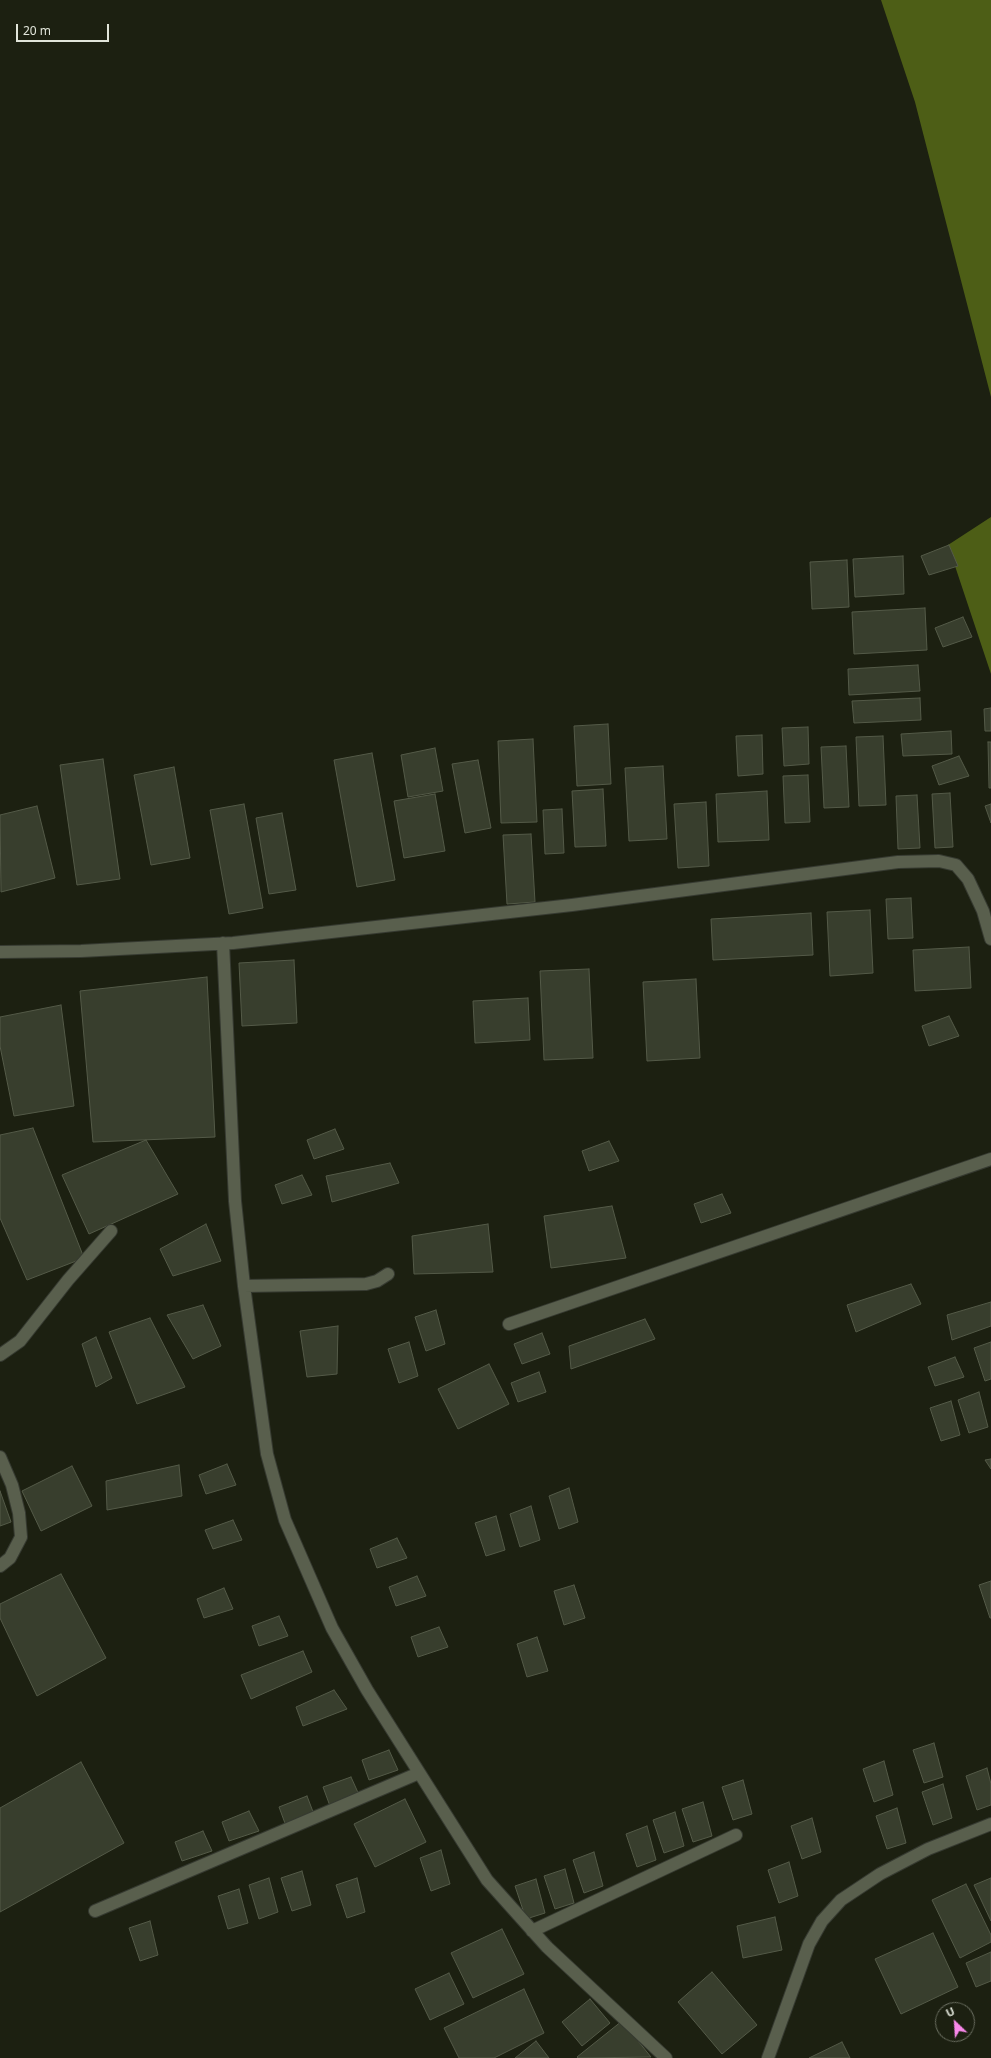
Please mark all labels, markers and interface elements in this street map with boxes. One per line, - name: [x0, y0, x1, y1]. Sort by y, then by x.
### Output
- scale bar: [18, 16, 111, 42]
- text: 20 m: [23, 22, 51, 39]
- north arrow: [935, 2002, 975, 2042]
- text: U: [943, 2003, 957, 2020]

